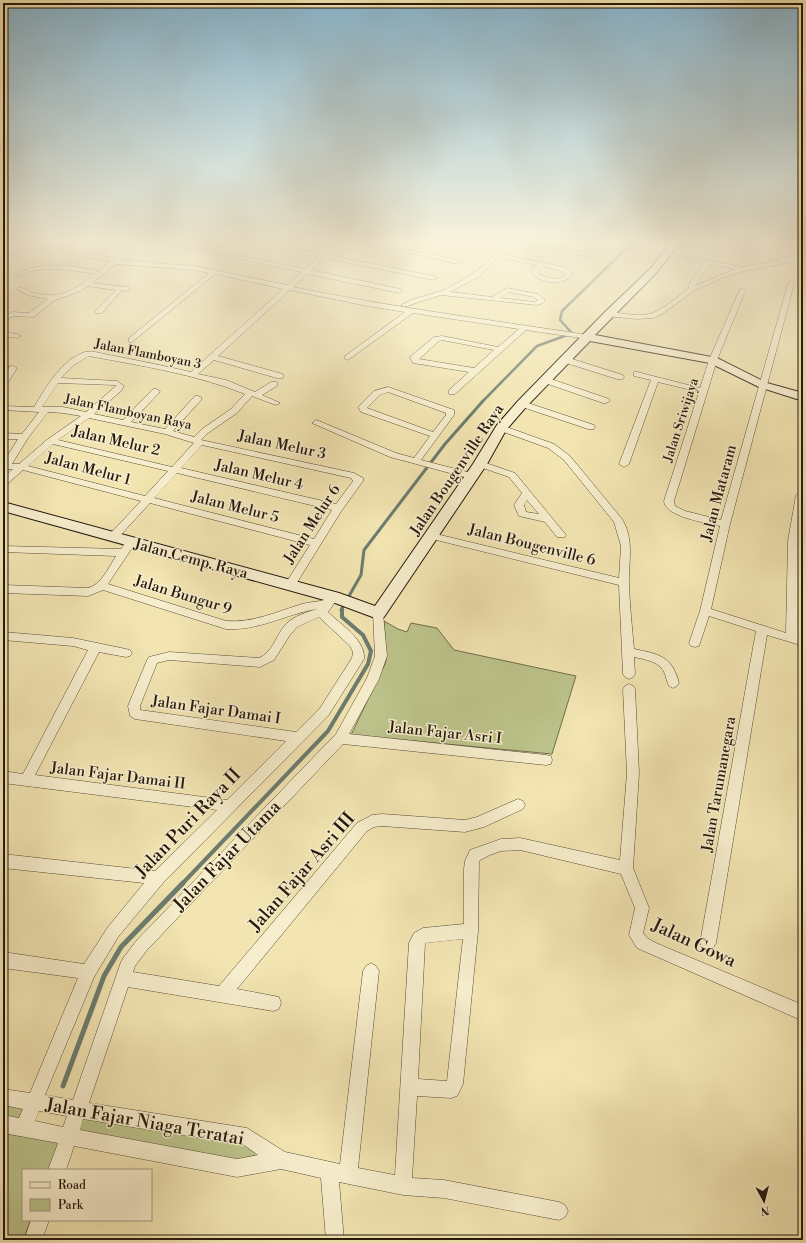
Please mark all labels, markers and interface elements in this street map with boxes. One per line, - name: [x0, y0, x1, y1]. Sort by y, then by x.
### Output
- street label: Jalan Flamboyan 3: [92, 336, 203, 372]
- street label: Jalan Sriwijaya: [660, 376, 702, 465]
- street label: Jalan Flamboyan Raya: [62, 390, 193, 433]
- street label: Jalan Bougenville Raya: [405, 400, 508, 540]
- street label: Jalan Melur 2: [69, 421, 162, 460]
- street label: Jalan Melur 3: [235, 426, 328, 464]
- street label: Jalan Mataram: [697, 443, 741, 544]
- street label: Jalan Melur 1: [42, 448, 133, 490]
- street label: Jalan Melur 4: [212, 455, 305, 494]
- street label: Jalan Melur 6: [279, 481, 345, 568]
- street label: Jalan Melur 5: [188, 487, 281, 527]
- street label: Jalan Bougenville 6: [465, 520, 598, 570]
- street label: Jalan Cemp. Raya: [131, 534, 250, 583]
- street label: Jalan Bungur 9: [131, 571, 234, 619]
- street label: Jalan Fajar Damai I: [149, 691, 282, 729]
- street label: Jalan Tarumanegara: [698, 714, 740, 854]
- street label: Jalan Fajar Asri I: [386, 717, 503, 748]
- street label: Jalan Fajar Damai II: [48, 758, 187, 794]
- street label: Jalan Puri Raya II: [129, 763, 246, 883]
- street label: Jalan Fajar Utama: [168, 795, 286, 917]
- street label: Jalan Fajar Asri III: [243, 808, 360, 937]
- street label: Jalan Gowa: [647, 913, 741, 973]
- street label: Jalan Fajar Niaga Teratai: [43, 1093, 246, 1151]
- legend: [22, 1169, 152, 1221]
- text: Road: [58, 1178, 86, 1193]
- north arrow: [744, 1181, 784, 1221]
- text: Park: [58, 1198, 84, 1213]
- text: N: [760, 1202, 770, 1217]

